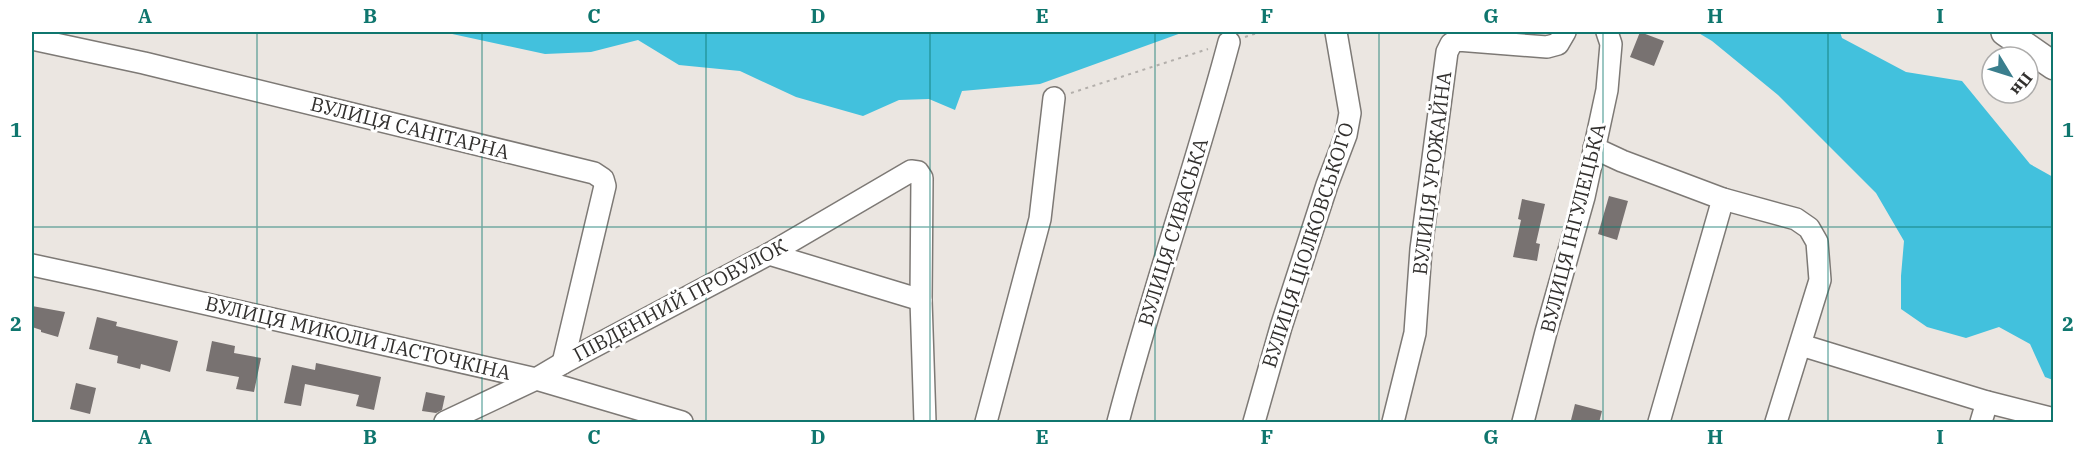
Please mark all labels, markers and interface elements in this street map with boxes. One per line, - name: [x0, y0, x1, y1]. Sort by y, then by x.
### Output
- text: A: [138, 2, 152, 29]
- text: B: [363, 2, 377, 29]
- text: C: [587, 2, 601, 29]
- text: D: [810, 2, 826, 29]
- text: E: [1035, 2, 1049, 29]
- text: F: [1261, 2, 1273, 29]
- text: G: [1483, 2, 1499, 29]
- text: H: [1707, 2, 1723, 29]
- text: I: [1936, 2, 1944, 29]
- north arrow: [1980, 45, 2040, 105]
- street label: ВУЛИЦЯ УРОЖАЙНА: [1406, 69, 1457, 276]
- text: Пн: [2007, 69, 2037, 100]
- street label: ВУЛИЦЯ САНІТАРНА: [308, 90, 513, 165]
- text: 1: [10, 116, 22, 143]
- text: 1: [2062, 116, 2074, 143]
- street label: ВУЛИЦЯ ЦІОЛКОВСЬКОГО: [1255, 119, 1360, 371]
- street label: ВУЛИЦЯ ІНГУЛЕЦЬКА: [1533, 120, 1612, 335]
- street label: ВУЛИЦЯ СИВАСЬКА: [1131, 134, 1214, 329]
- street label: ПІВДЕННИЙ ПРОВУЛОК: [568, 232, 792, 367]
- street label: ВУЛИЦЯ МИКОЛИ ЛАСТОЧКІНА: [203, 289, 514, 386]
- text: 2: [10, 310, 22, 337]
- text: 2: [2062, 310, 2074, 337]
- text: A: [138, 423, 152, 450]
- text: B: [363, 423, 377, 450]
- text: C: [587, 423, 601, 450]
- text: D: [810, 423, 826, 450]
- text: E: [1035, 423, 1049, 450]
- text: F: [1261, 423, 1273, 450]
- text: G: [1483, 423, 1499, 450]
- text: H: [1707, 423, 1723, 450]
- text: I: [1936, 423, 1944, 450]

